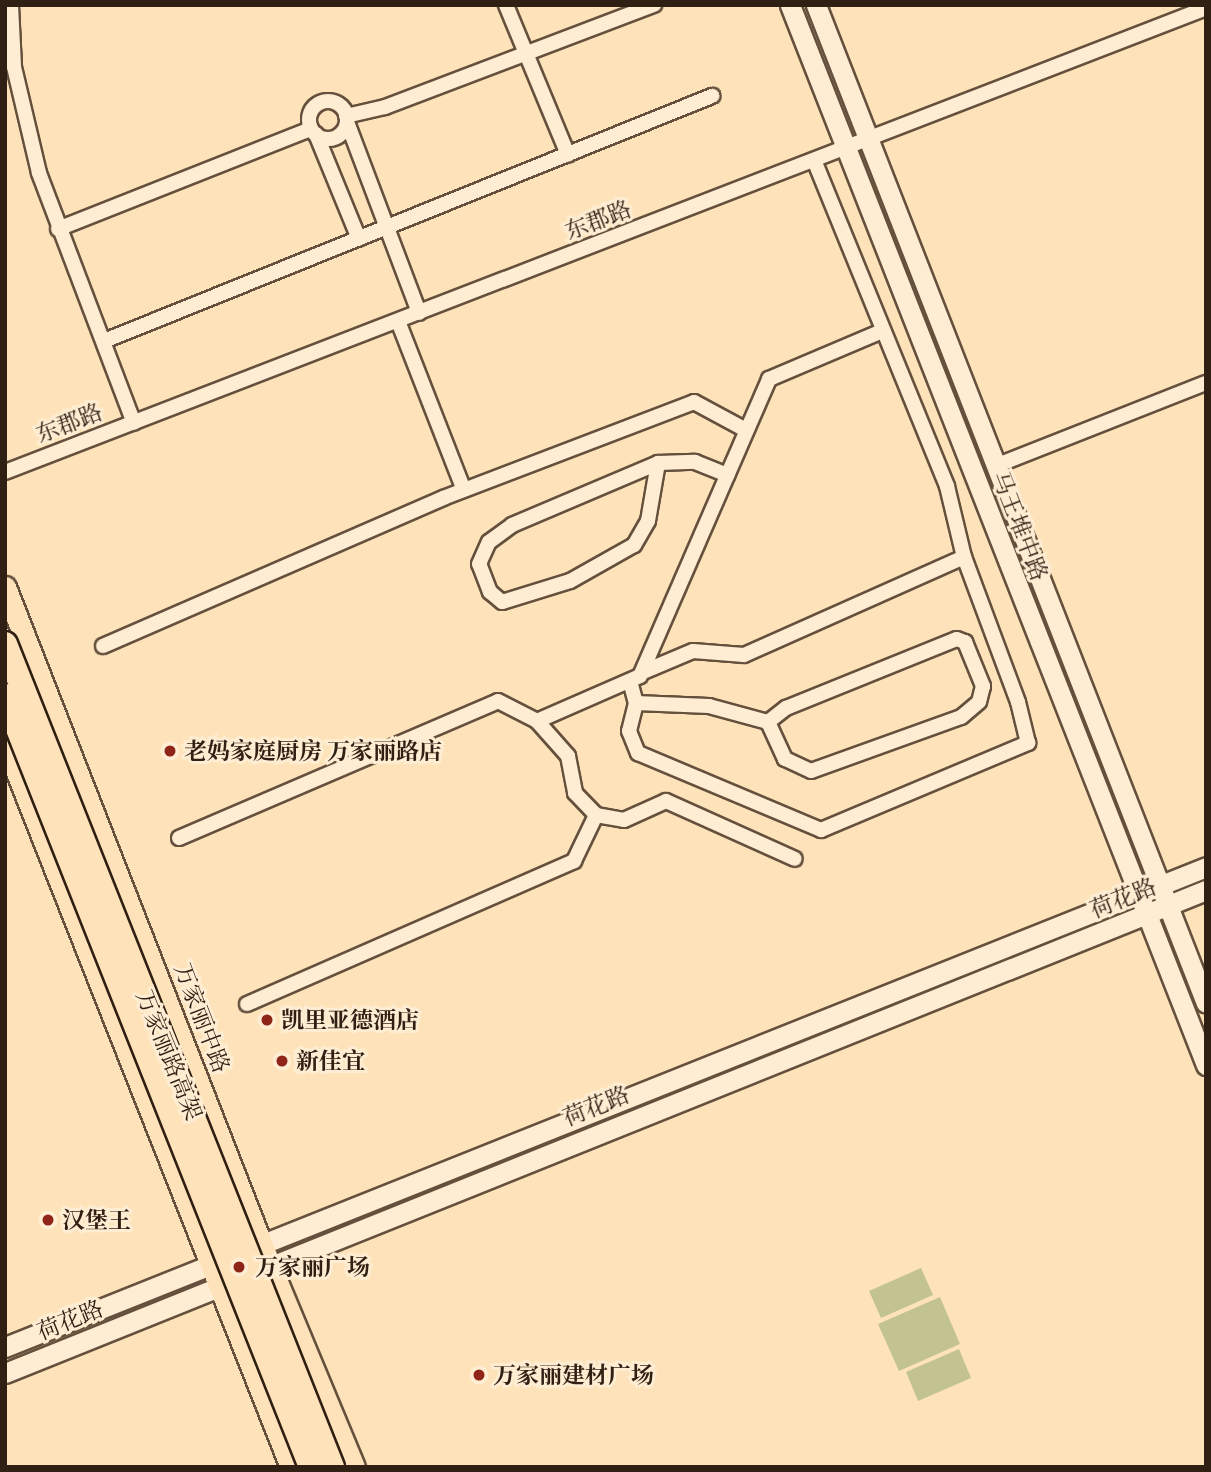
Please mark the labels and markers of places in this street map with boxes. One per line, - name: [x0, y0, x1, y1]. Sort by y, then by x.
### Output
- place label: 老妈家庭厨房 万家丽路店: [184, 737, 442, 765]
- marker: 老妈家庭厨房 万家丽路店: [162, 743, 178, 759]
- place label: 凯里亚德酒店: [281, 1006, 419, 1034]
- marker: 凯里亚德酒店: [259, 1012, 275, 1028]
- place label: 新佳宜: [296, 1047, 365, 1075]
- marker: 新佳宜: [274, 1053, 290, 1069]
- place label: 汉堡王: [62, 1206, 131, 1234]
- marker: 汉堡王: [40, 1212, 56, 1228]
- place label: 万家丽广场: [255, 1253, 370, 1281]
- marker: 万家丽广场: [229, 1257, 249, 1277]
- place label: 万家丽建材广场: [493, 1361, 654, 1389]
- marker: 万家丽建材广场: [471, 1367, 487, 1383]

